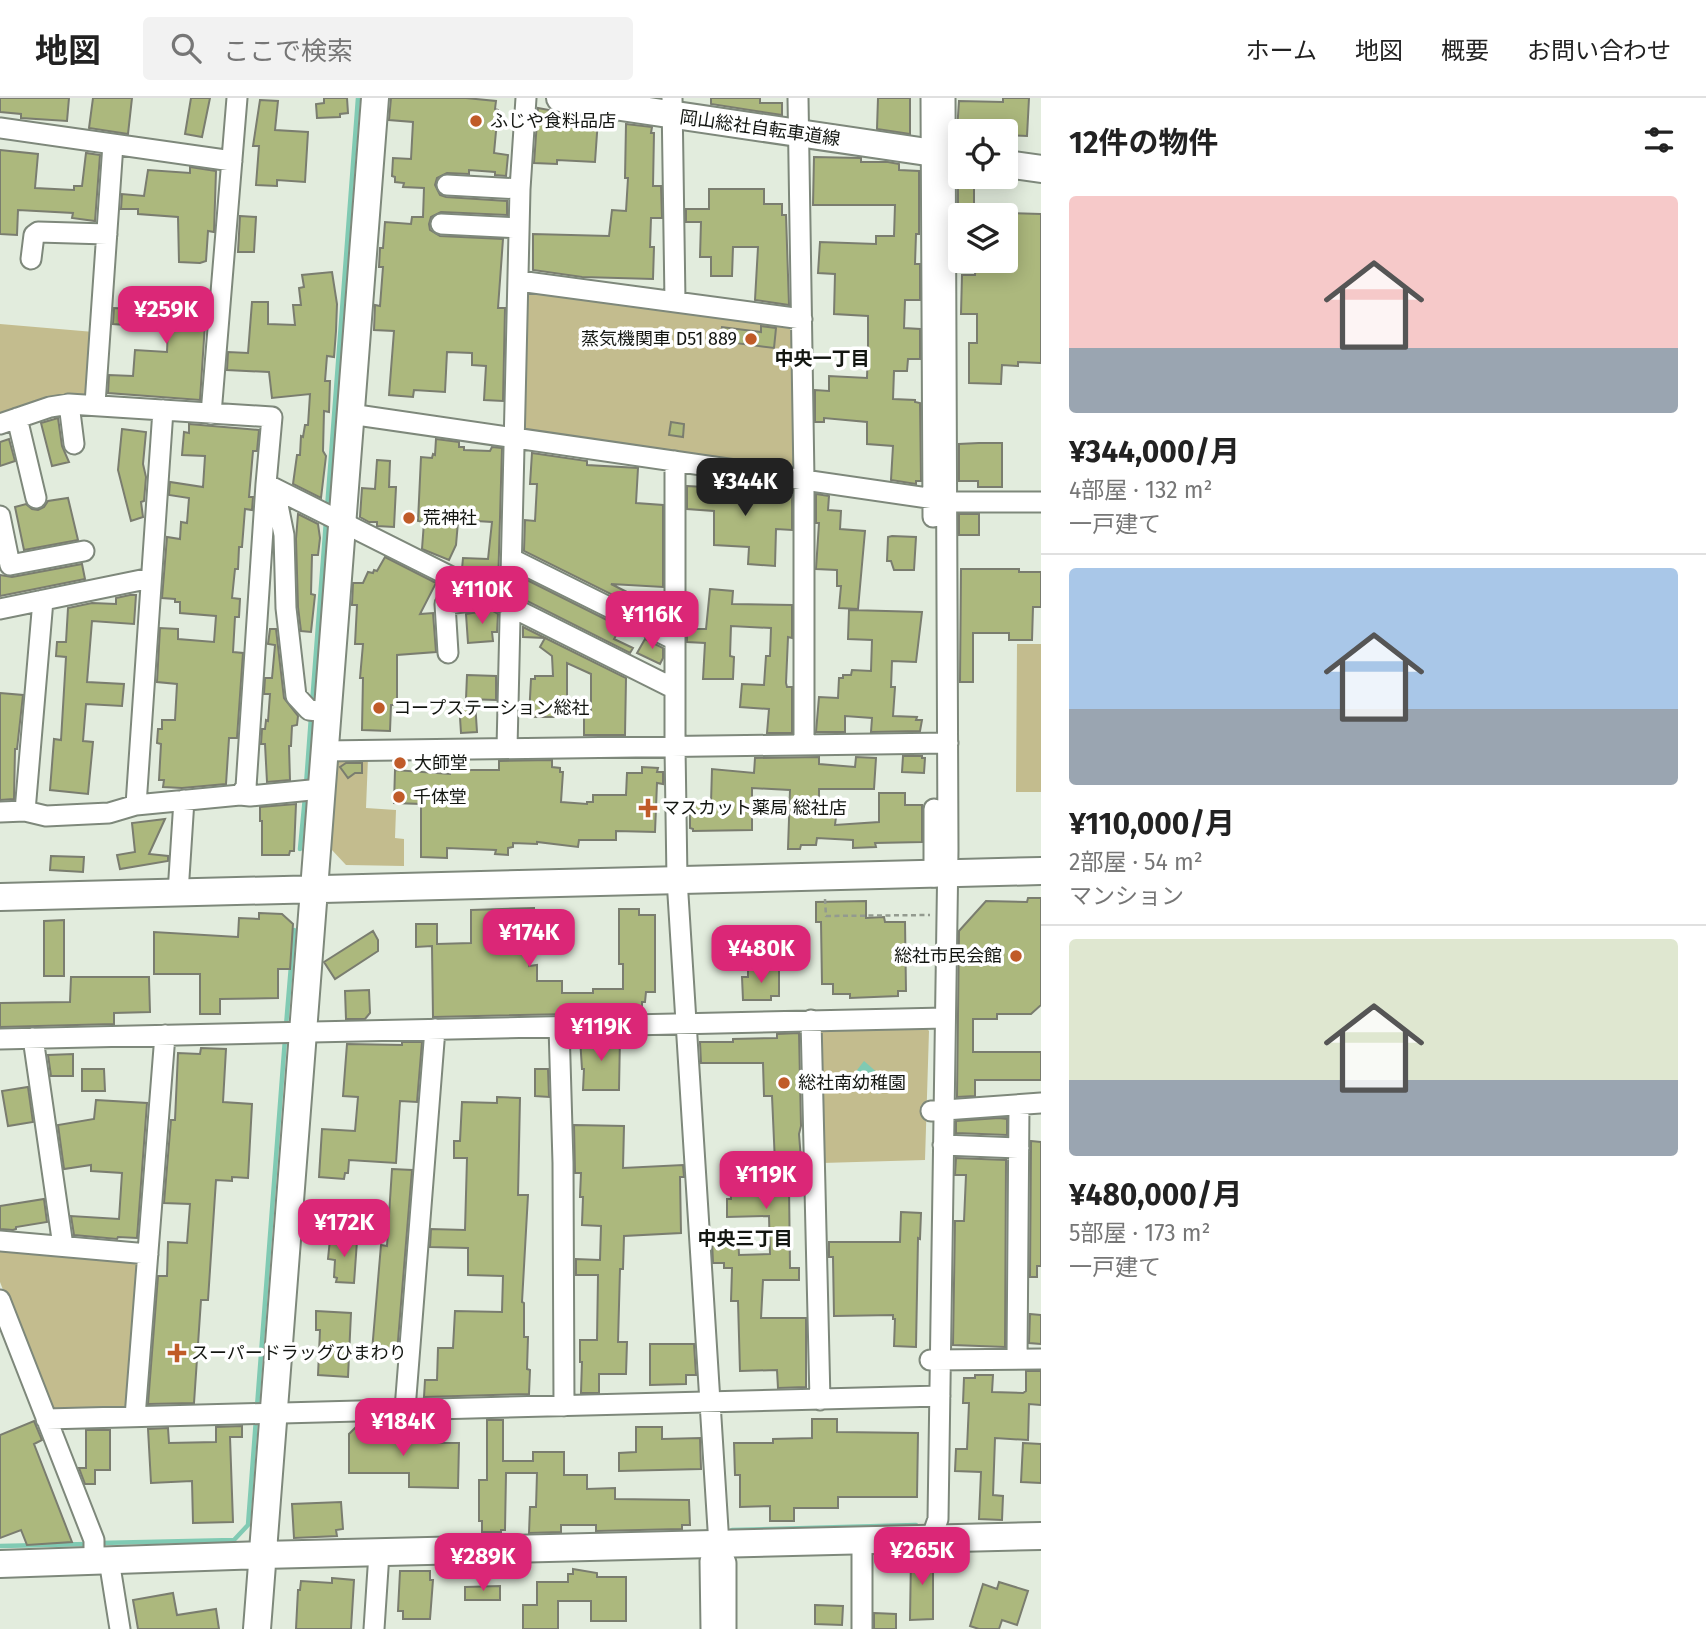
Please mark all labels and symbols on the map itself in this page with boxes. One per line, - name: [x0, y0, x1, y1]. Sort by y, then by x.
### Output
- street label: 岡山総社自転車道線: [678, 106, 842, 150]
- place label: ふじや食料品店: [490, 110, 616, 132]
- marker: ふじや食料品店: [468, 113, 484, 129]
- pin: ¥259K: [117, 286, 215, 346]
- place label: 蒸気機関車 D51 889: [581, 328, 737, 350]
- marker: 蒸気機関車 D51 889: [743, 331, 759, 347]
- district label: 中央一丁目: [774, 347, 870, 370]
- pin: ¥344K: [696, 458, 794, 518]
- place label: 荒神社: [423, 507, 477, 529]
- marker: 荒神社: [401, 510, 417, 526]
- pin: ¥110K: [433, 566, 531, 626]
- pin: ¥116K: [603, 592, 701, 651]
- place label: コープステーション総社: [393, 697, 590, 719]
- marker: コープステーション総社: [371, 700, 387, 716]
- place label: 大師堂: [414, 752, 468, 774]
- marker: 大師堂: [392, 755, 408, 771]
- place label: 千体堂: [413, 786, 467, 808]
- marker: 千体堂: [391, 789, 407, 805]
- place label: マスカット薬局 総社店: [662, 797, 847, 819]
- marker: マスカット薬局 総社店: [640, 800, 656, 816]
- pin: ¥174K: [480, 910, 578, 969]
- pin: ¥480K: [712, 926, 810, 985]
- place label: 総社市民会館: [894, 945, 1002, 967]
- marker: 総社市民会館: [1008, 948, 1024, 964]
- pin: ¥119K: [552, 1004, 650, 1063]
- place label: 総社南幼稚園: [798, 1072, 906, 1094]
- marker: 総社南幼稚園: [776, 1075, 792, 1091]
- pin: ¥119K: [717, 1152, 815, 1211]
- pin: ¥172K: [295, 1200, 393, 1259]
- district label: 中央三丁目: [697, 1227, 793, 1250]
- place label: スーパードラッグひまわり: [191, 1342, 407, 1364]
- marker: スーパードラッグひまわり: [169, 1345, 185, 1361]
- pin: ¥184K: [354, 1398, 452, 1458]
- pin: ¥265K: [873, 1528, 971, 1587]
- pin: ¥289K: [434, 1534, 532, 1593]

